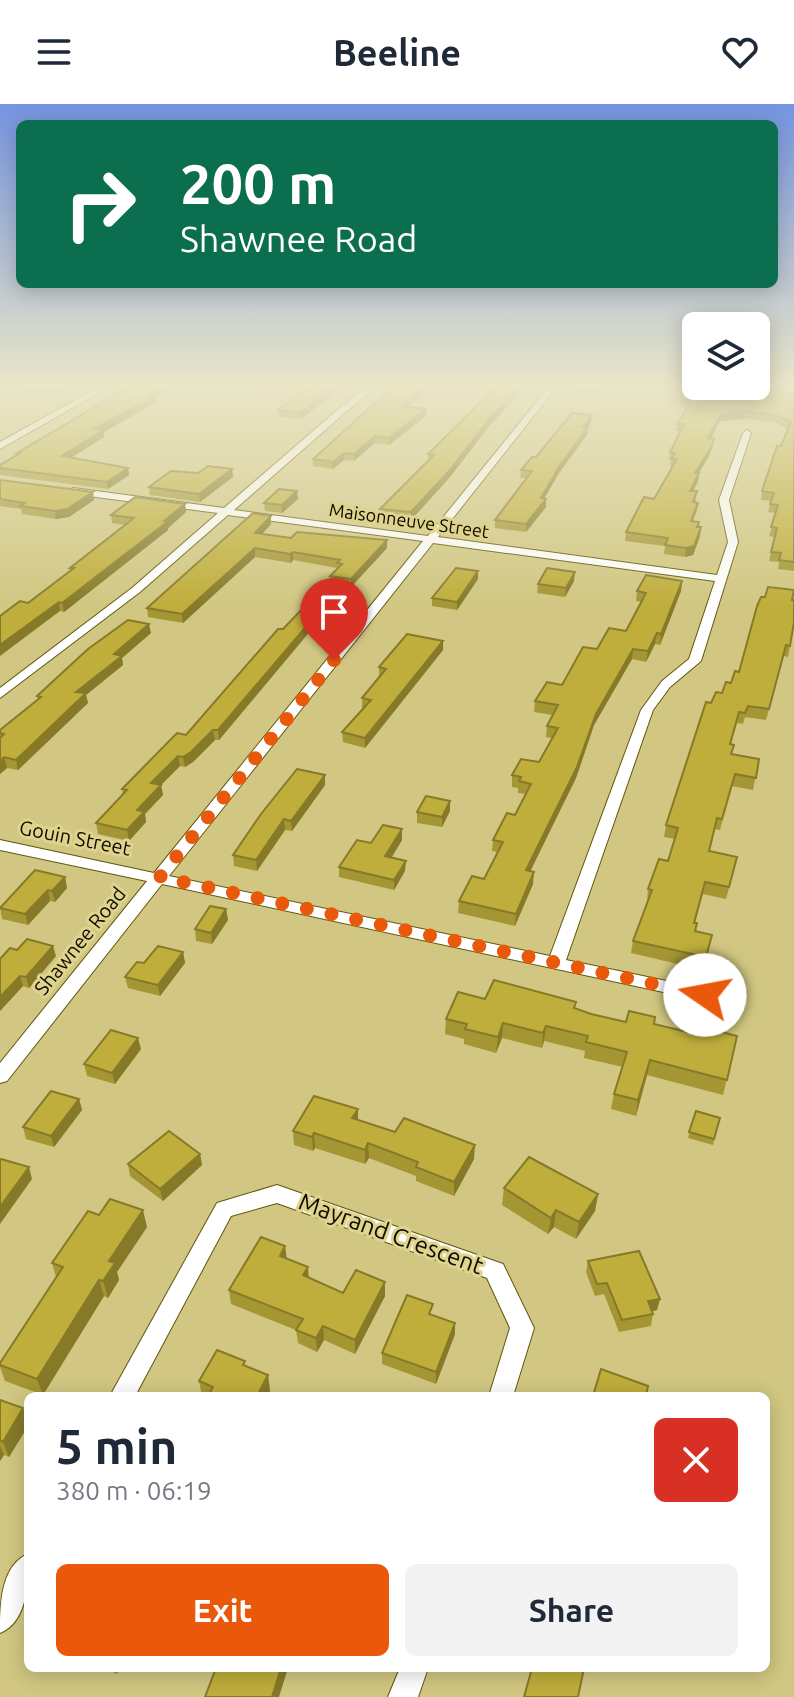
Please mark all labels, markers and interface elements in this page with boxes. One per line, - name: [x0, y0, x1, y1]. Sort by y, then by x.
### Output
- icon: menu: [32, 30, 76, 74]
- icon: heart: [718, 30, 762, 74]
- text: Beeline: [333, 32, 461, 73]
- icon: right: [48, 152, 152, 256]
- text: 200 m: [180, 152, 336, 215]
- text: Shawnee Road: [180, 218, 417, 259]
- map controls: [682, 312, 770, 400]
- button: layers: [682, 312, 770, 400]
- street label: Maisonneuve Street: [328, 499, 490, 541]
- pin: [300, 578, 368, 660]
- icon: arrive: [312, 590, 356, 634]
- street label: Gouin Street: [17, 815, 133, 860]
- street label: Shawnee Road: [29, 882, 130, 999]
- position arrow: [663, 953, 747, 1037]
- street label: Mayrand Crescent: [295, 1188, 488, 1280]
- button: close: [654, 1418, 738, 1502]
- text: 5 min: [56, 1419, 177, 1473]
- text: 380 m · 06:19: [56, 1476, 212, 1505]
- button: Exit: [56, 1564, 389, 1656]
- button: Share: [405, 1564, 738, 1656]

